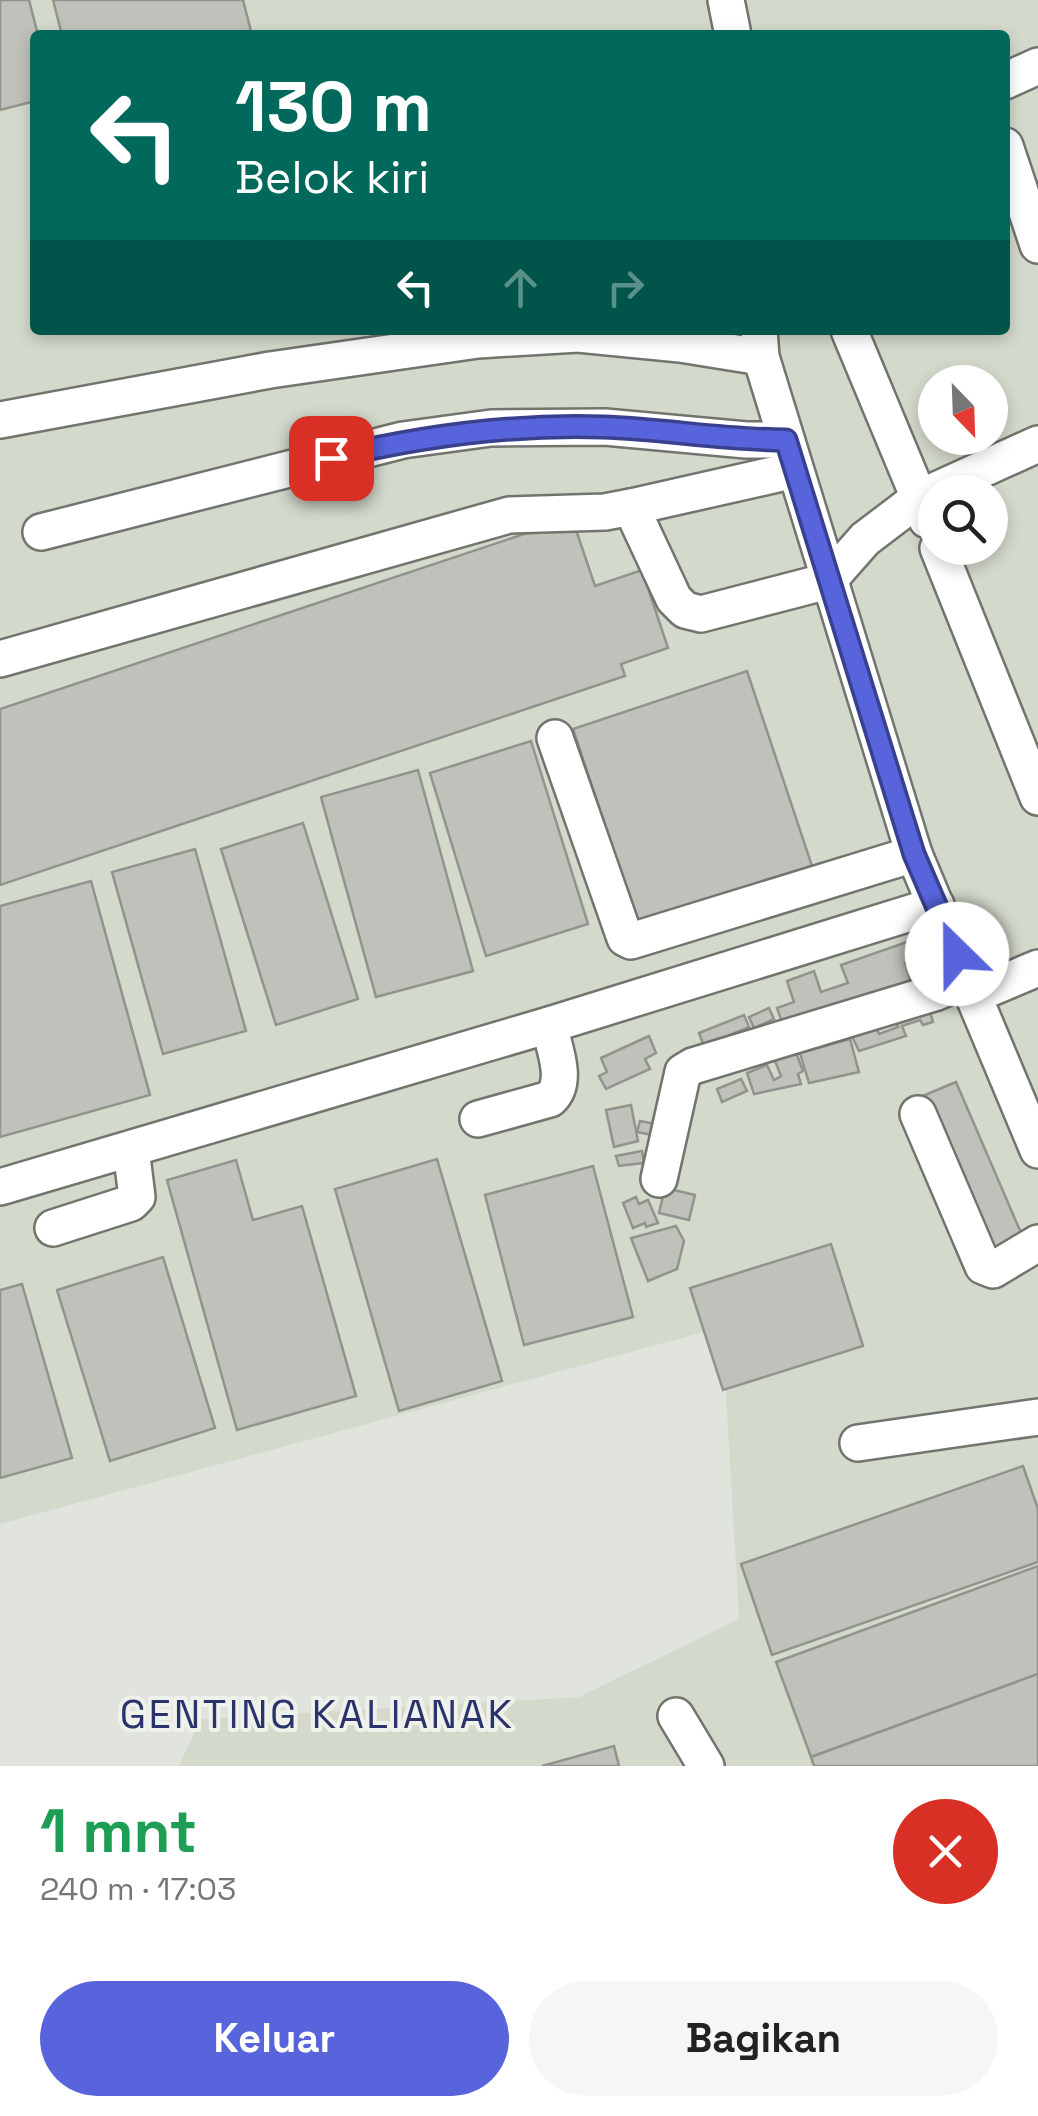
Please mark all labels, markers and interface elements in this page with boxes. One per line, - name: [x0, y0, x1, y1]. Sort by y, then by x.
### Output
- text: 130 m: [235, 62, 432, 151]
- icon: left: [70, 70, 200, 200]
- text: Belok kiri: [235, 149, 429, 206]
- icon: left: [388, 260, 443, 315]
- icon: ahead: [493, 260, 548, 315]
- icon: right: [598, 260, 653, 315]
- north arrow: [918, 365, 1008, 455]
- map controls: [918, 365, 1008, 565]
- pin: [289, 416, 374, 501]
- icon: arrive: [304, 431, 359, 486]
- button: search: [918, 475, 1008, 565]
- position arrow: [905, 902, 1009, 1006]
- district label: GENTING KALIANAK: [120, 1689, 514, 1740]
- text: 1 mnt: [40, 1793, 197, 1870]
- button: close: [893, 1799, 998, 1904]
- text: 240 m · 17:03: [40, 1869, 236, 1909]
- button: Keluar: [40, 1981, 509, 2096]
- button: Bagikan: [529, 1981, 998, 2096]

